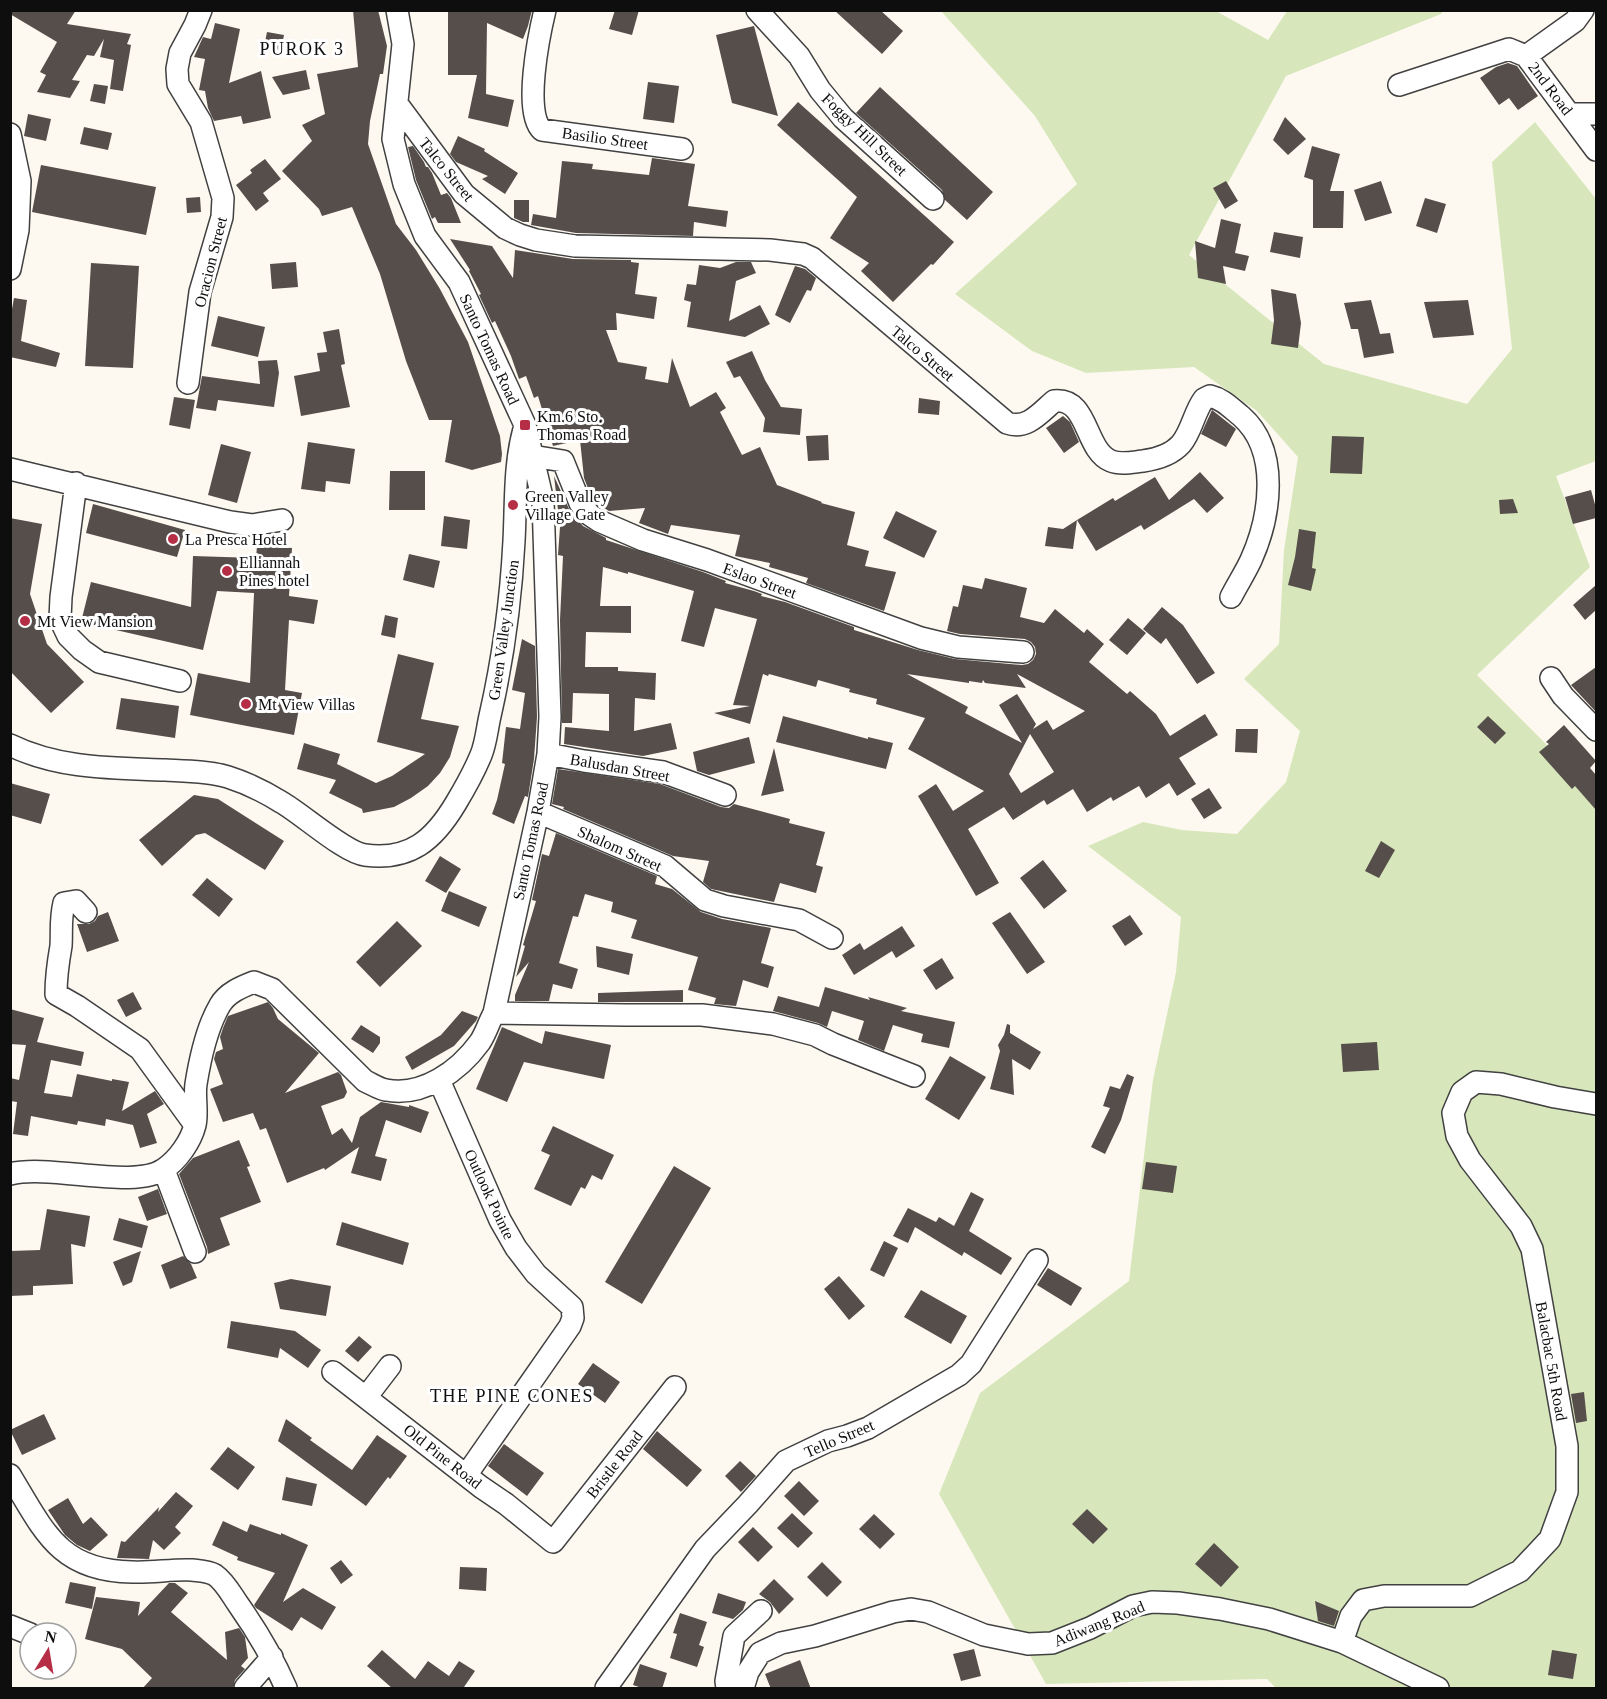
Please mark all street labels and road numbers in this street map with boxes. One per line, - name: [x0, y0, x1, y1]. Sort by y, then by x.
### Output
- street label: 2nd Road: [1525, 59, 1576, 118]
- street label: Foggy Hill Street: [818, 90, 911, 180]
- street label: Basilio Street: [561, 124, 650, 153]
- street label: Talco Street: [416, 134, 478, 205]
- street label: Oracion Street: [191, 214, 230, 309]
- street label: Santo Tomas Road: [456, 291, 523, 407]
- street label: Talco Street: [888, 322, 958, 385]
- street label: Green Valley Junction: [485, 559, 523, 702]
- street label: Eslao Street: [721, 559, 799, 602]
- street label: Balusdan Street: [569, 750, 672, 785]
- street label: Santo Tomas Road: [510, 780, 551, 902]
- street label: Shalom Street: [575, 822, 665, 875]
- street label: Outlook Pointe: [461, 1147, 518, 1242]
- street label: Balacbac 5th Road: [1533, 1300, 1570, 1422]
- street label: Tello Street: [802, 1416, 877, 1461]
- street label: Old Pine Road: [400, 1421, 485, 1492]
- street label: Bristle Road: [583, 1427, 646, 1501]
- street label: Adiwang Road: [1051, 1598, 1147, 1650]

